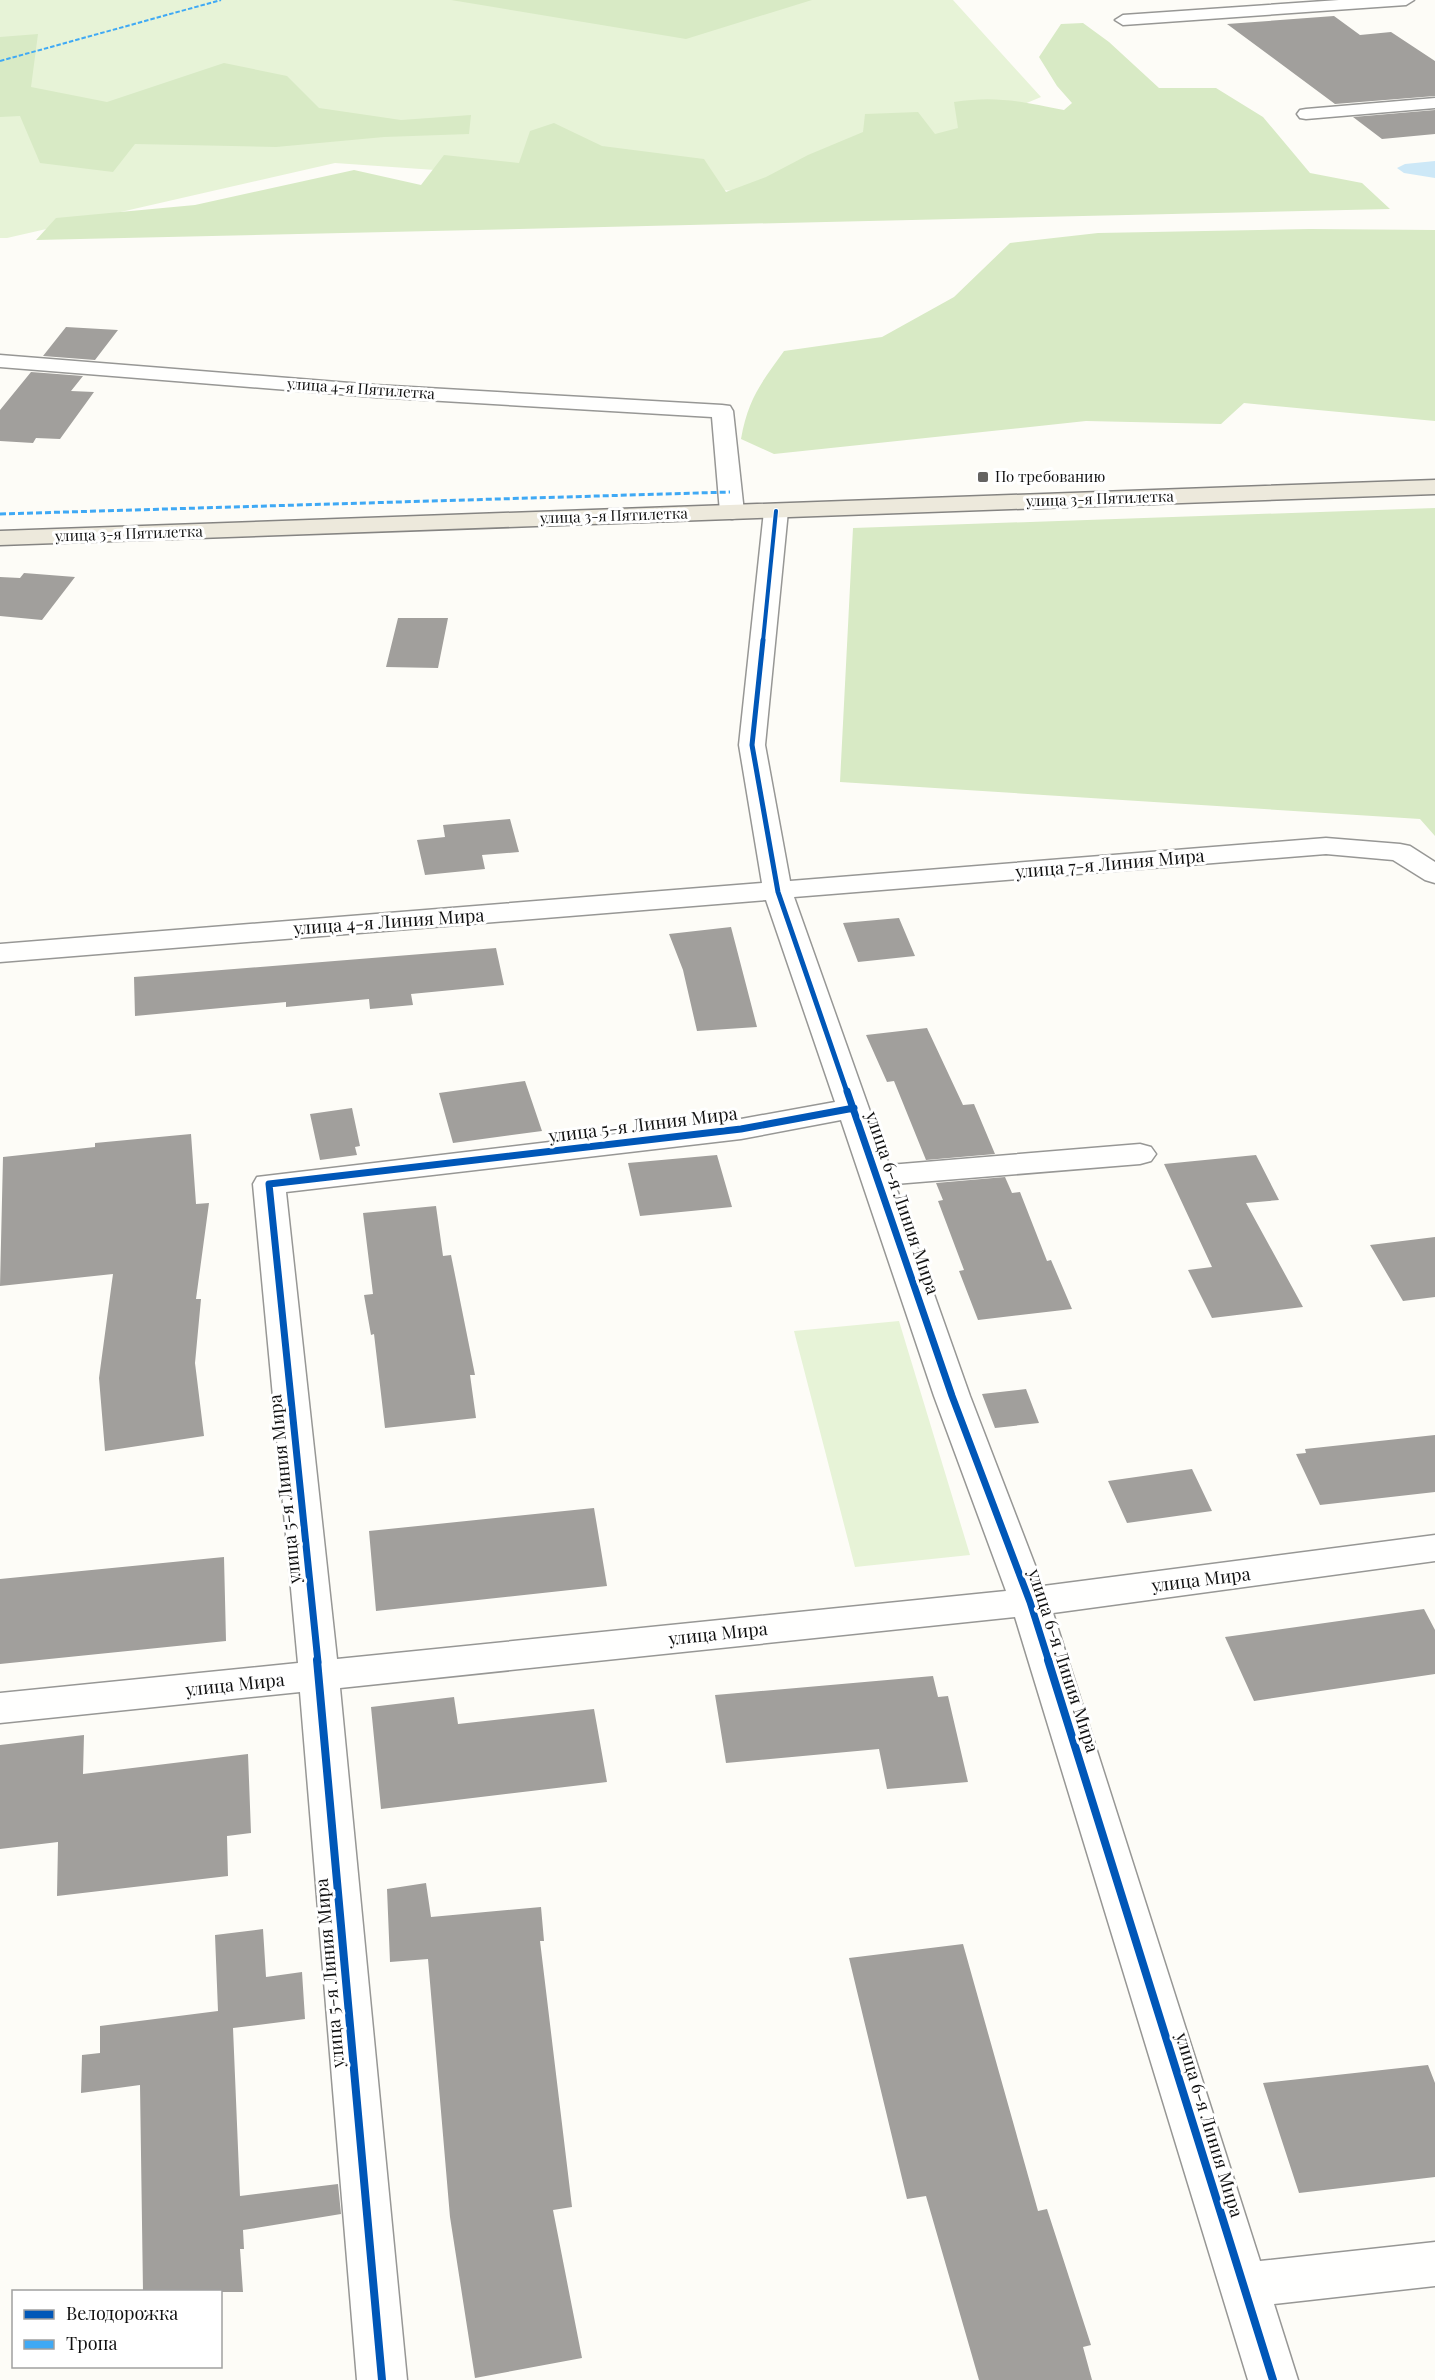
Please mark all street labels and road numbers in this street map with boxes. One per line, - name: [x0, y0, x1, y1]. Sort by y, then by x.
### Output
- street label: улица 4-я Пятилетка: [286, 373, 436, 403]
- street label: улица 3-я Пятилетка: [1025, 485, 1175, 511]
- street label: улица 3-я Пятилетка: [539, 502, 689, 528]
- street label: улица 3-я Пятилетка: [54, 520, 204, 546]
- street label: улица 7-я Линия Мира: [1013, 843, 1205, 883]
- street label: улица 4-я Линия Мира: [292, 902, 485, 940]
- street label: улица 5-я Линия Мира: [546, 1101, 739, 1148]
- street label: улица 6-я Линия Мира: [860, 1107, 946, 1297]
- street label: улица 5-я Линия Мира: [262, 1393, 306, 1586]
- street label: улица Мира: [1149, 1561, 1252, 1597]
- street label: улица 6-я Линия Мира: [1023, 1565, 1105, 1756]
- street label: улица Мира: [666, 1616, 769, 1650]
- street label: улица Мира: [183, 1667, 286, 1701]
- street label: улица 5-я Линия Мира: [309, 1877, 349, 2070]
- street label: улица 6-я Линия Мира: [1170, 2028, 1250, 2220]

